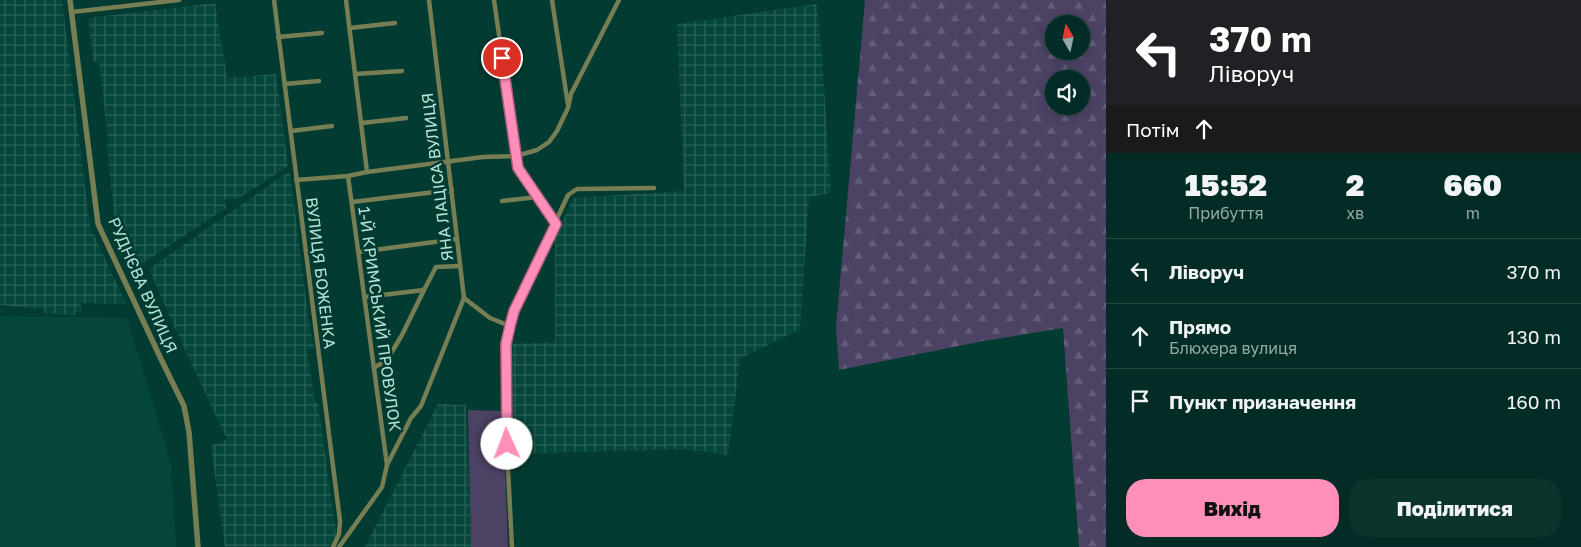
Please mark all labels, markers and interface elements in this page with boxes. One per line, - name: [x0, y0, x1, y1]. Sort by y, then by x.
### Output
- north arrow: [1045, 15, 1090, 60]
- map controls: [1045, 15, 1090, 115]
- text: 370 m: [1209, 18, 1312, 60]
- icon: left: [1126, 20, 1191, 85]
- pin: [481, 37, 523, 79]
- icon: arrive: [488, 44, 516, 72]
- text: Ліворуч: [1209, 60, 1294, 87]
- button: sound: [1045, 70, 1090, 115]
- street label: ЯНА ЛАЦІСА ВУЛИЦЯ: [417, 92, 457, 262]
- icon: ahead: [1190, 115, 1218, 143]
- text: Потім: [1126, 118, 1180, 141]
- text: 15:52: [1185, 167, 1267, 203]
- text: 2: [1346, 167, 1364, 203]
- text: 660: [1443, 167, 1502, 203]
- street label: ВУЛИЦЯ БОЖЕНКА: [302, 196, 340, 350]
- text: Прибуття: [1188, 203, 1264, 223]
- text: хв: [1346, 203, 1364, 223]
- text: m: [1466, 203, 1480, 223]
- street label: 1-Й КРИМСЬКИЙ ПРОВУЛОК: [354, 205, 406, 433]
- street label: РУДНЄВА ВУЛИЦЯ: [104, 214, 182, 356]
- icon: left: [1126, 257, 1154, 285]
- text: Ліворуч: [1169, 260, 1244, 283]
- text: 370 m: [1506, 260, 1561, 283]
- text: Прямо: [1169, 315, 1231, 338]
- icon: ahead: [1126, 322, 1154, 350]
- text: 130 m: [1507, 325, 1561, 348]
- text: Блюхера вулиця: [1169, 338, 1297, 358]
- icon: arrive: [1126, 387, 1154, 415]
- text: Пункт призначення: [1169, 390, 1356, 413]
- text: 160 m: [1507, 390, 1561, 413]
- position arrow: [480, 417, 532, 469]
- button: Вихід: [1126, 479, 1339, 537]
- button: Поділитися: [1349, 479, 1561, 537]

